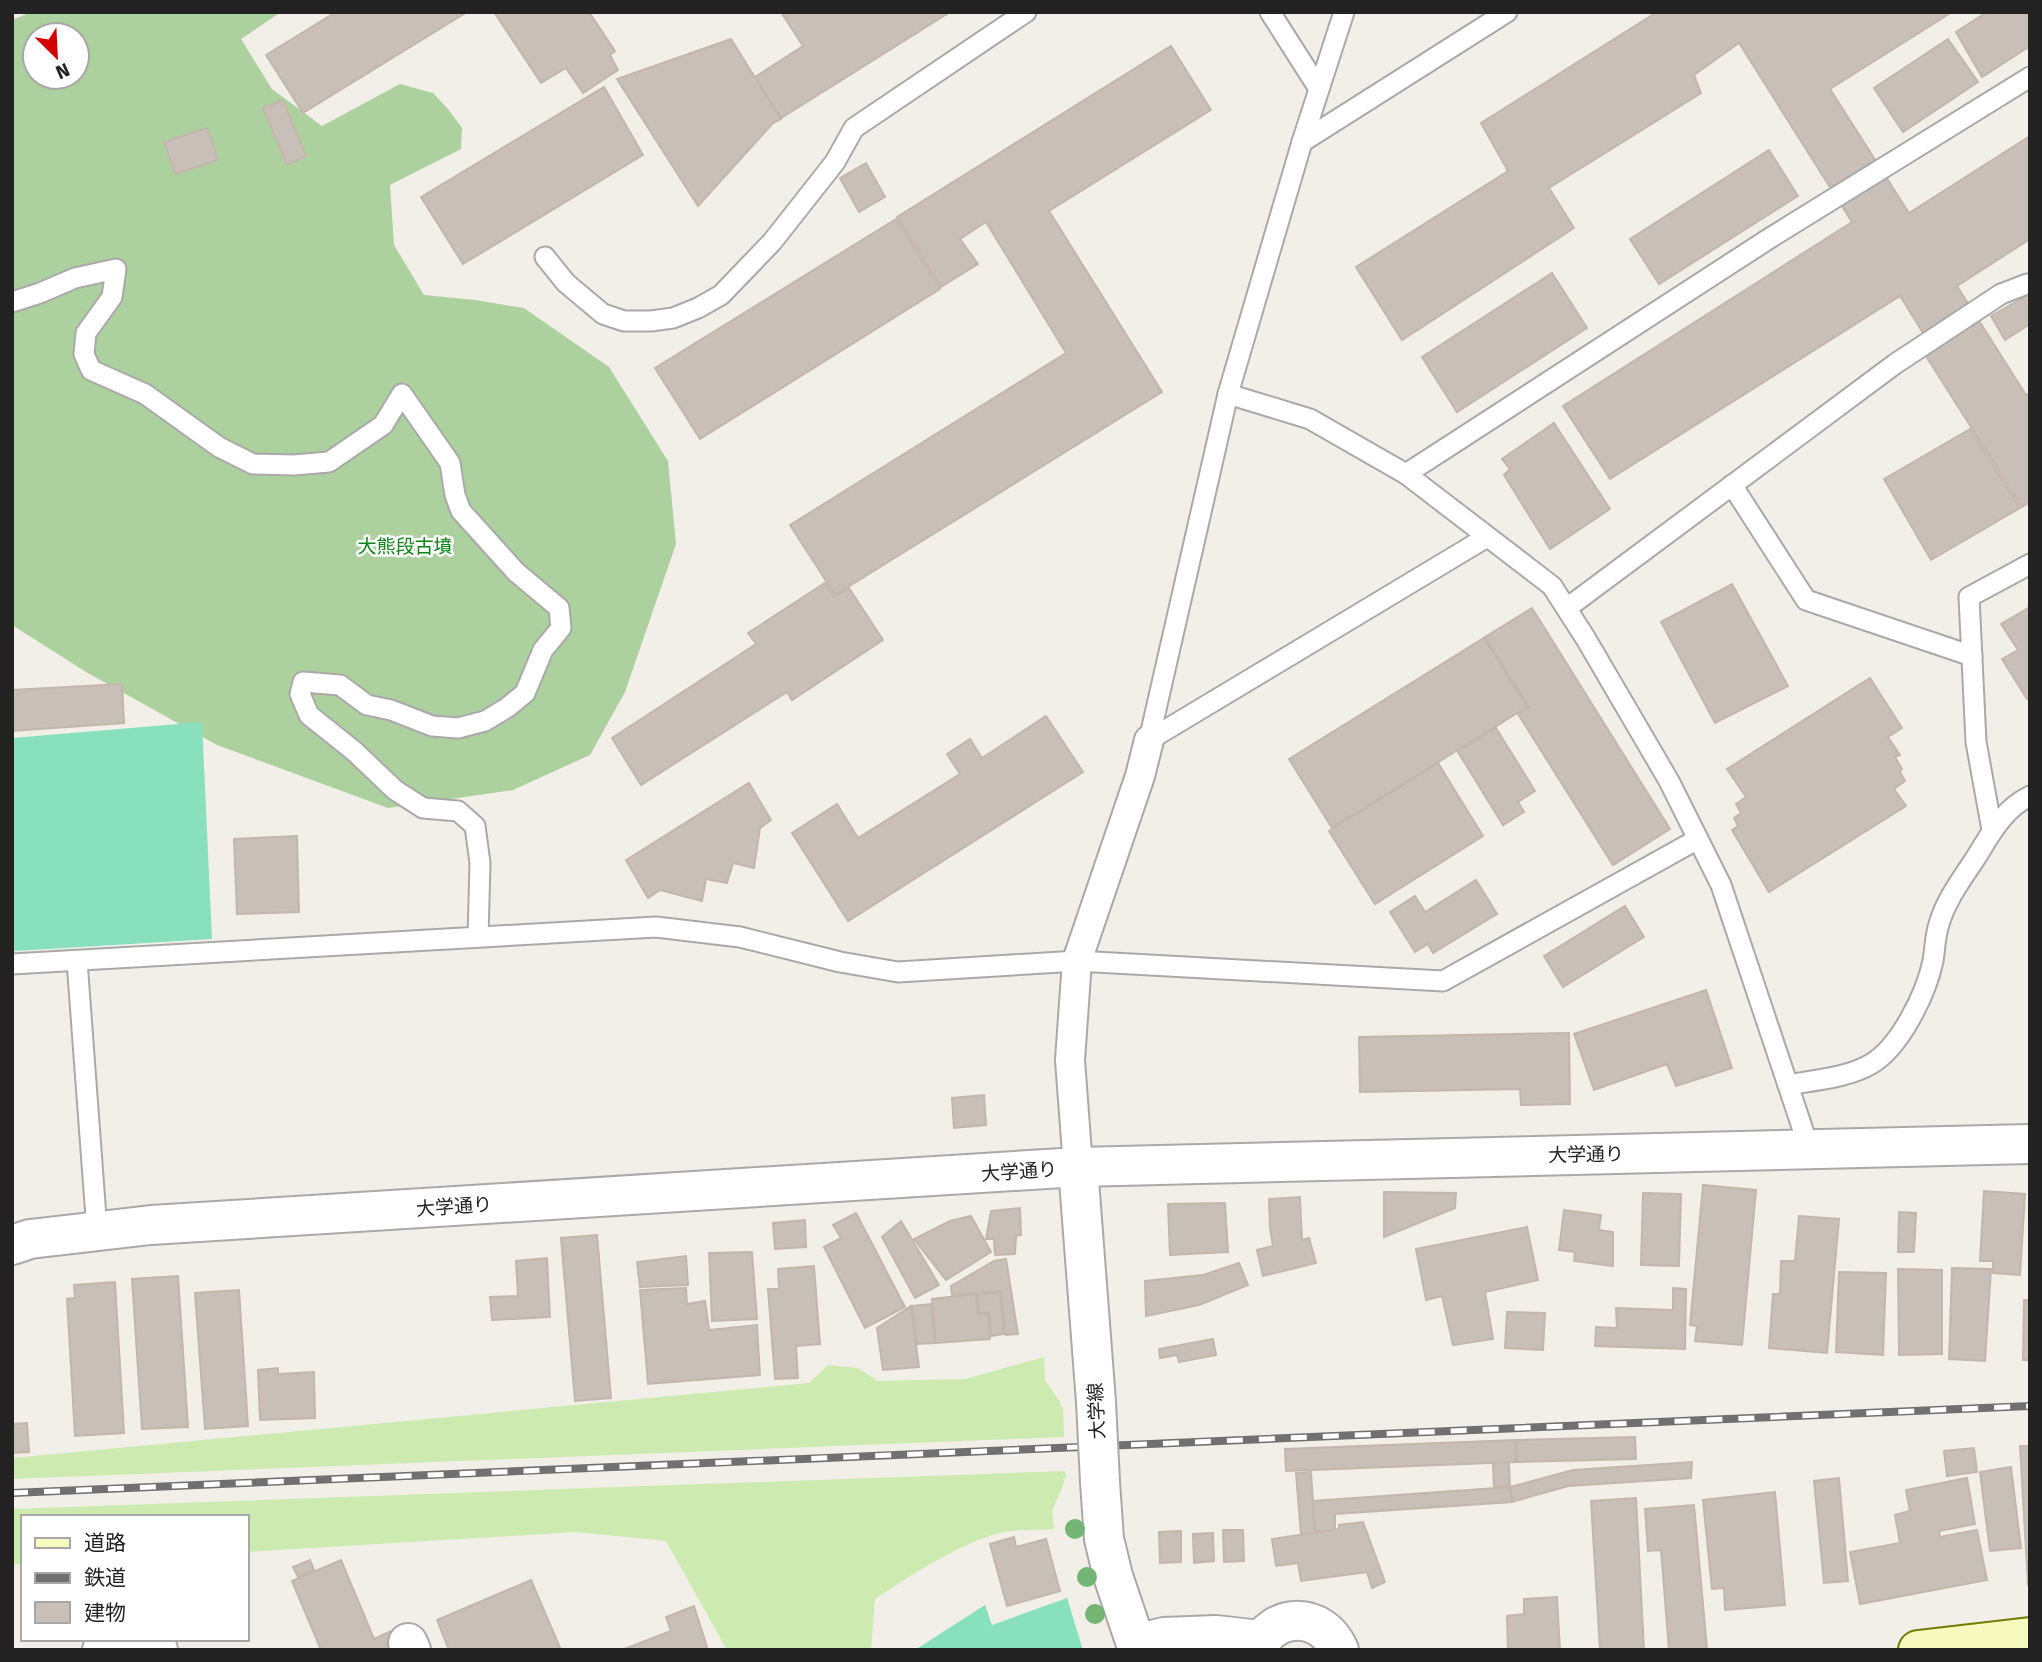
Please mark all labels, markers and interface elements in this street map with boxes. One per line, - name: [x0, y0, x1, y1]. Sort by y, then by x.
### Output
- north arrow: [21, 21, 91, 91]
- text: N: [52, 58, 73, 84]
- park label: 大熊段古墳: [357, 535, 453, 558]
- street label: 大学通り: [1548, 1142, 1624, 1167]
- street label: 大学通り: [980, 1157, 1058, 1186]
- street label: 大学通り: [415, 1192, 493, 1221]
- street label: 大学線: [1084, 1382, 1109, 1440]
- legend: [21, 1515, 248, 1641]
- text: 道路: [84, 1530, 126, 1556]
- text: 鉄道: [84, 1565, 126, 1591]
- text: 建物: [84, 1600, 126, 1626]

